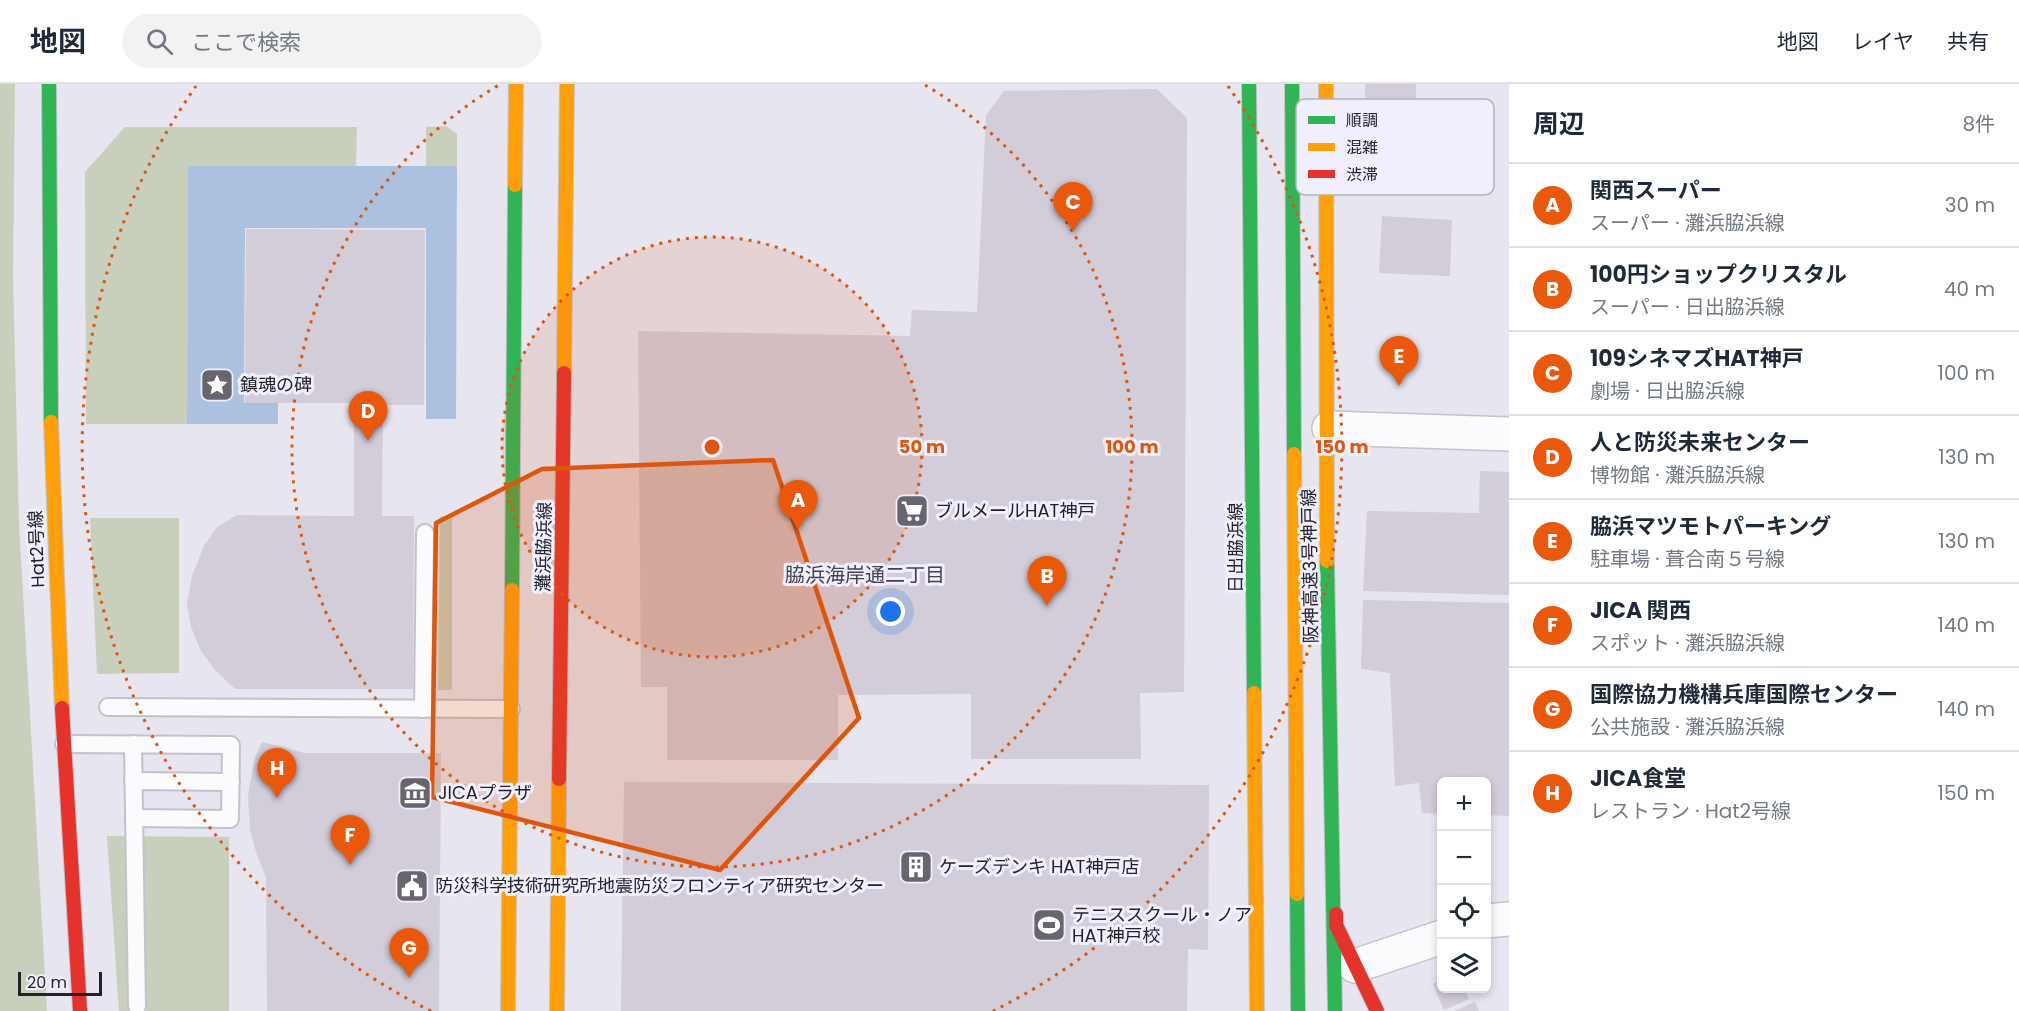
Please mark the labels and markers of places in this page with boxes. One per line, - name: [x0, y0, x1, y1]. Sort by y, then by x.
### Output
- pin: C: [1054, 182, 1092, 232]
- pin: E: [1380, 336, 1418, 386]
- place icon: 鎮魂の碑: [199, 367, 235, 403]
- place label: 鎮魂の碑: [240, 372, 312, 397]
- pin: D: [348, 392, 388, 441]
- centre of rings: [702, 437, 722, 457]
- pin: A: [778, 480, 818, 530]
- supermarket icon: ブルメールHAT神戸: [894, 493, 930, 529]
- place label: ブルメールHAT神戸: [935, 498, 1095, 523]
- pin: B: [1028, 556, 1066, 606]
- pin: H: [258, 748, 296, 798]
- museum icon: JICAプラザ: [397, 775, 433, 811]
- place label: JICAプラザ: [438, 780, 532, 805]
- pin: F: [330, 816, 370, 865]
- building icon: ケーズデンキ HAT神戸店: [898, 849, 934, 885]
- place label: ケーズデンキ HAT神戸店: [939, 854, 1139, 879]
- public building icon: 防災科学技術研究所地震防災フロンティア研究センター: [394, 868, 430, 904]
- place label: 防災科学技術研究所地震防災フロンティア研究センター: [435, 873, 884, 898]
- place label: テニススクール・ノア HAT神戸校: [1072, 902, 1252, 948]
- sports icon: テニススクール・ノア HAT神戸校: [1031, 907, 1067, 943]
- pin: G: [390, 928, 428, 978]

